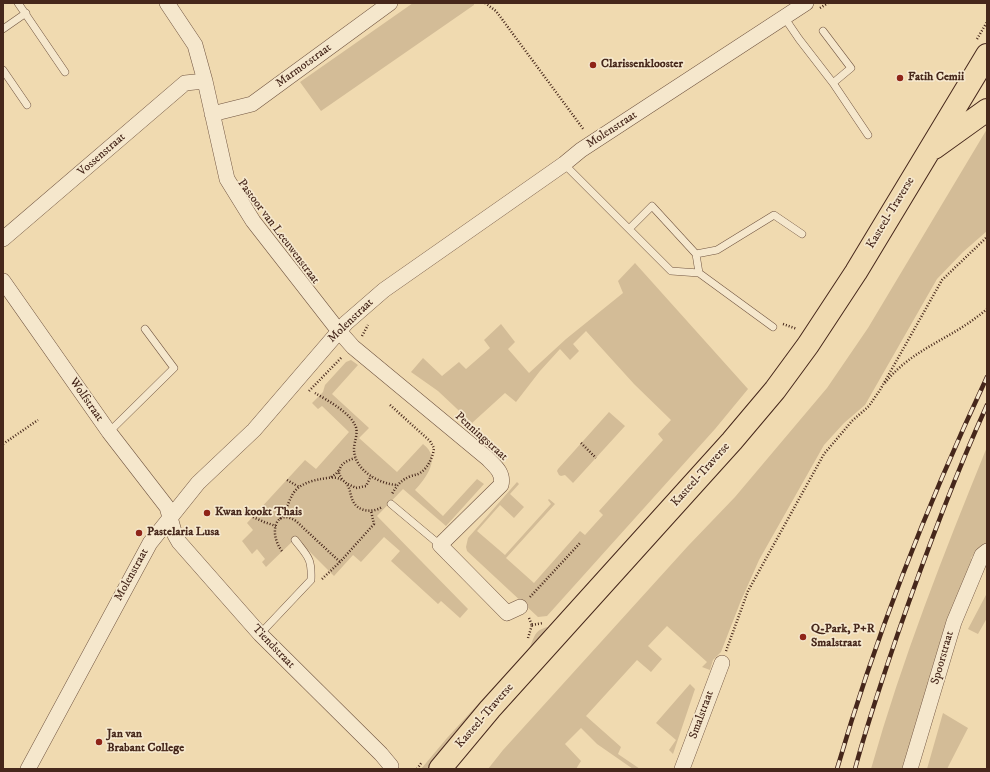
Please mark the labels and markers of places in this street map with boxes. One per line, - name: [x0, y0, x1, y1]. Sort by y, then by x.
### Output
- place label: Clarissenklooster: [601, 58, 683, 72]
- marker: Clarissenklooster: [588, 60, 598, 70]
- place label: Fatih Cemii: [908, 71, 964, 85]
- marker: Fatih Cemii: [895, 73, 905, 83]
- place label: Kwan kookt Thais: [215, 506, 302, 520]
- marker: Kwan kookt Thais: [202, 508, 212, 518]
- place label: Pastelaria Lusa: [147, 526, 219, 540]
- marker: Pastelaria Lusa: [134, 528, 144, 538]
- place label: Q-Park, P+R Smalstraat: [811, 623, 875, 651]
- marker: Q-Park, P+R Smalstraat: [798, 632, 808, 642]
- place label: Jan van Brabant College: [107, 728, 184, 756]
- marker: Jan van Brabant College: [94, 737, 104, 747]

